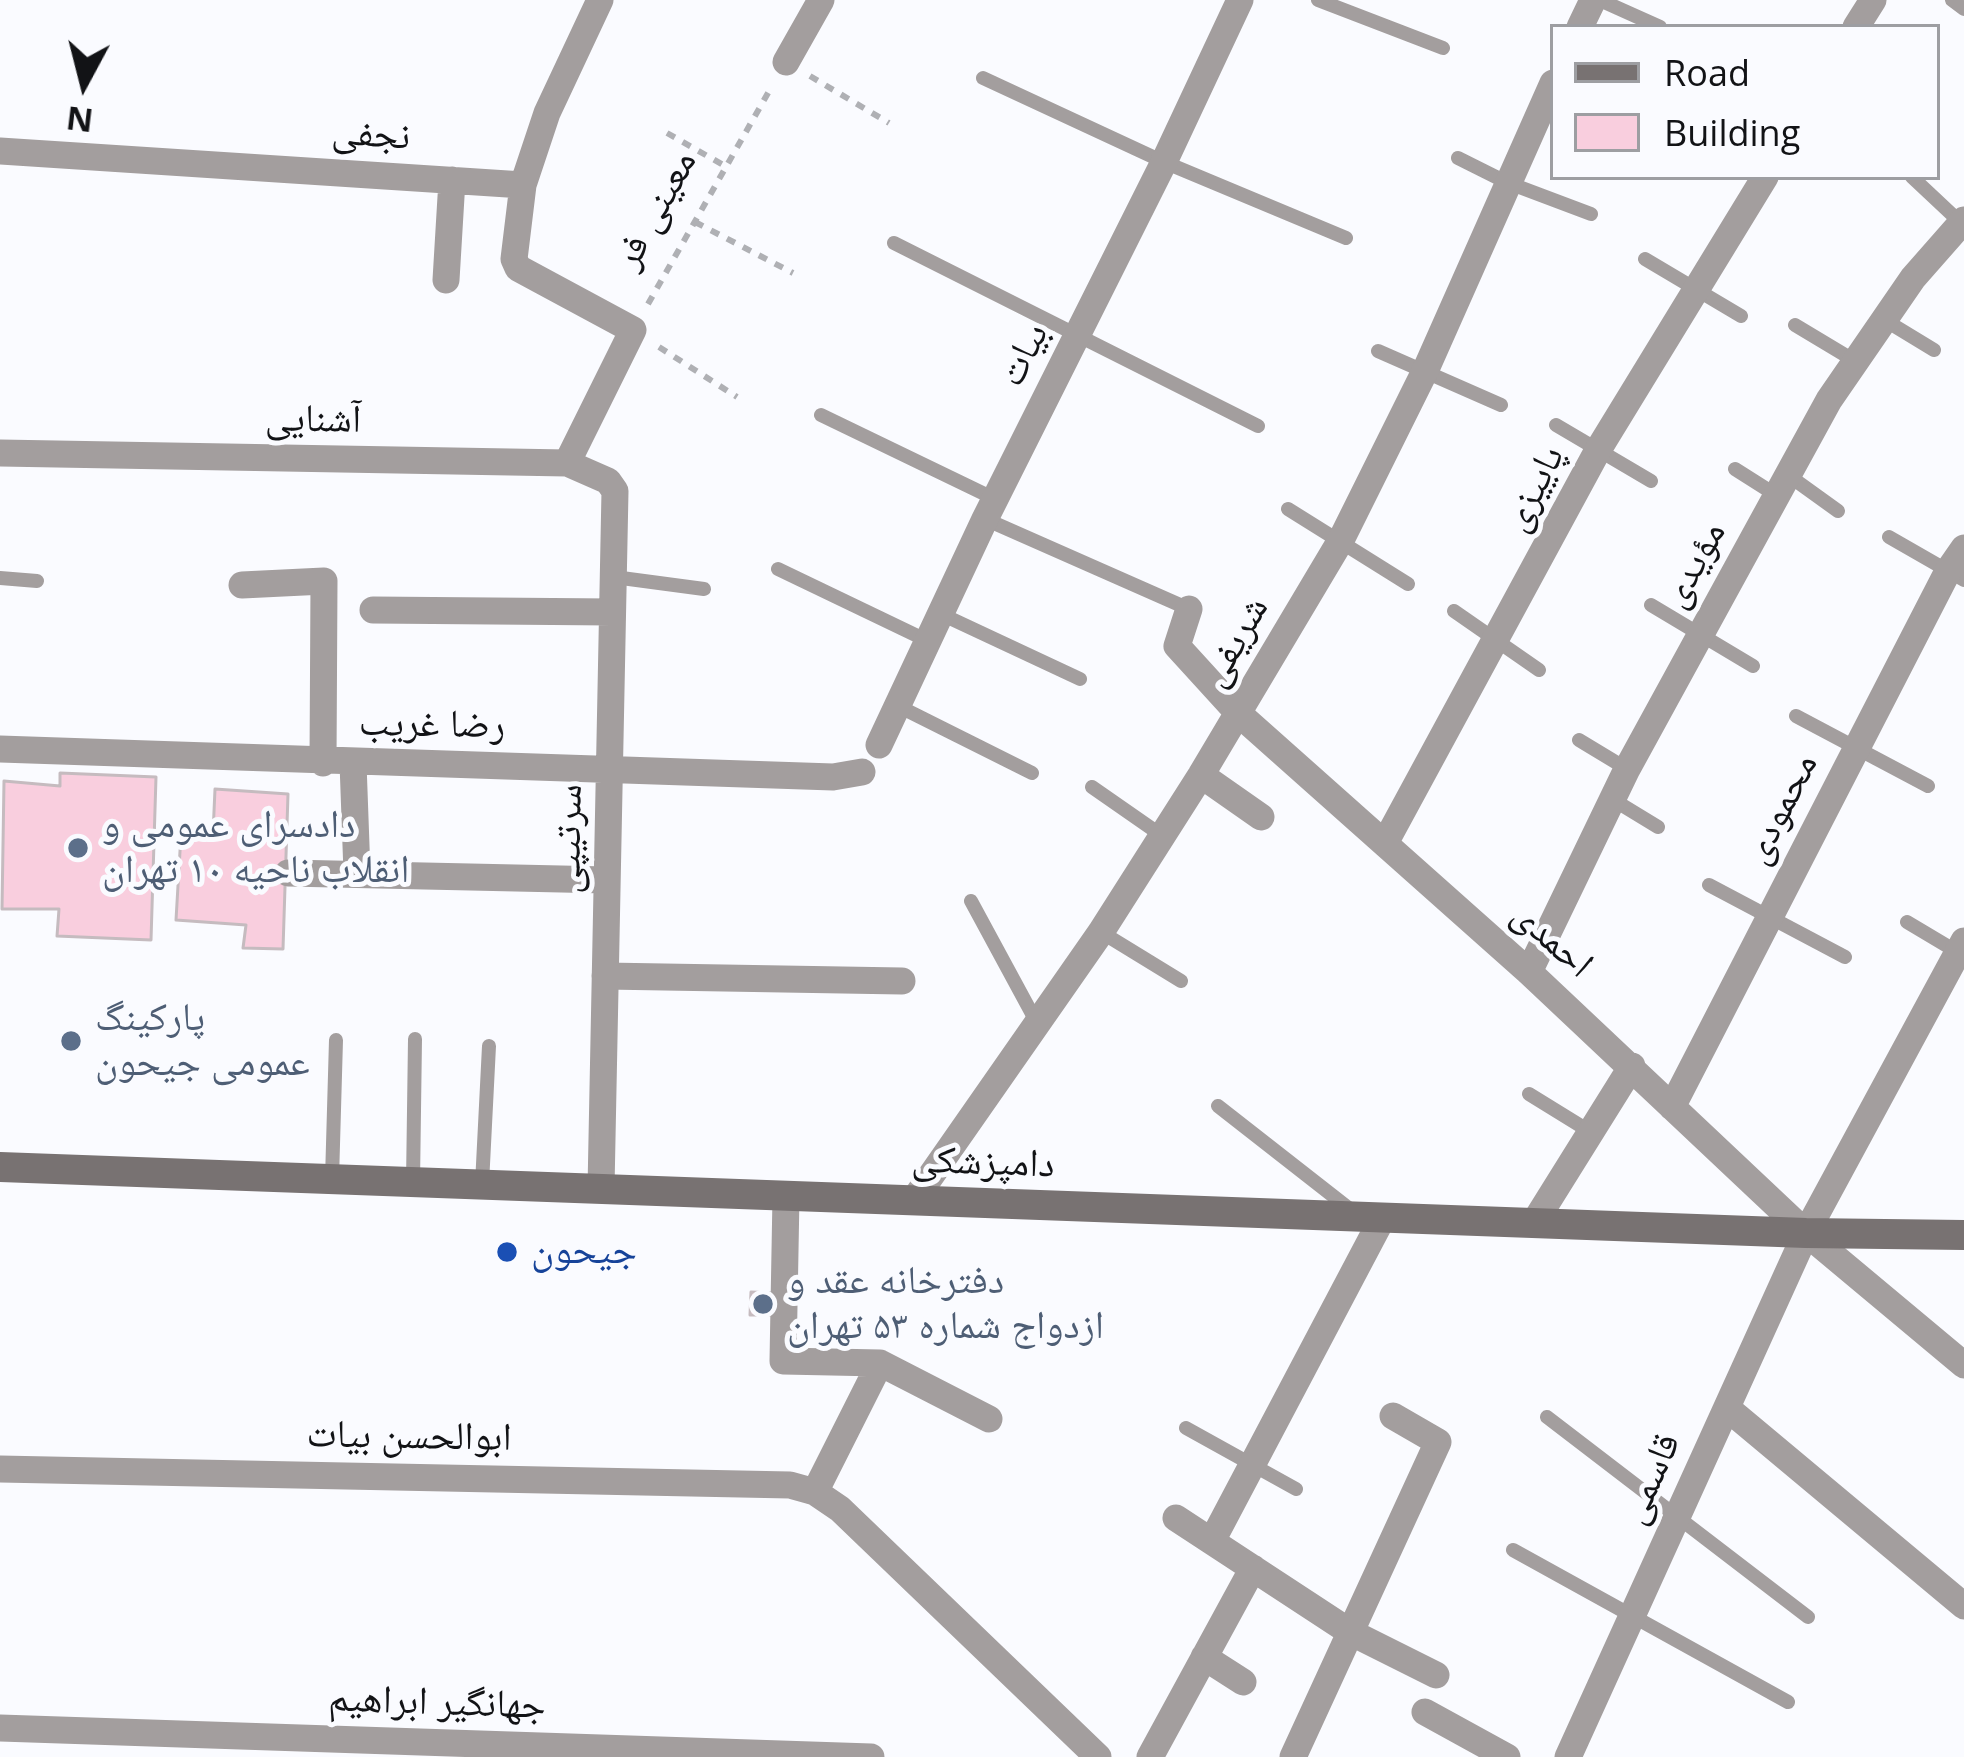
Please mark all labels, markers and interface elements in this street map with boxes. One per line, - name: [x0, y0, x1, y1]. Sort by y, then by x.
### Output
- north arrow: [24, 24, 144, 144]
- legend: [1550, 24, 1940, 180]
- text: Road: [1664, 48, 1750, 97]
- text: N: [63, 96, 96, 144]
- text: Building: [1664, 108, 1800, 157]
- street label: نجفی: [330, 109, 412, 161]
- street label: معینی فر: [604, 142, 708, 278]
- street label: بیات: [988, 316, 1060, 394]
- street label: آشنایی: [264, 396, 362, 444]
- street label: پاییزی: [1493, 438, 1575, 540]
- street label: مؤیدی: [1651, 513, 1737, 617]
- street label: شریفی: [1191, 588, 1279, 696]
- street label: رضا غریب: [358, 700, 506, 750]
- street label: محمودی: [1733, 746, 1829, 872]
- street label: سرتیپی: [545, 784, 593, 894]
- place label: دادسرای عمومی و انقلاب ناحیه ۱۰ تهران: [102, 803, 410, 894]
- marker: دادسرای عمومی و انقلاب ناحیه ۱۰ تهران: [65, 835, 91, 861]
- street label: احمدی: [1502, 892, 1602, 988]
- place label: پارکینگ عمومی جیحون: [95, 996, 310, 1087]
- marker: پارکینگ عمومی جیحون: [58, 1028, 84, 1054]
- street label: دامپزشکی: [911, 1137, 1055, 1189]
- place label: جیحون: [531, 1229, 637, 1275]
- marker: جیحون: [494, 1239, 520, 1265]
- place label: دفترخانه عقد و ازدواج شماره ۵۳ تهران: [787, 1259, 1104, 1350]
- marker: دفترخانه عقد و ازدواج شماره ۵۳ تهران: [750, 1291, 776, 1317]
- street label: ابوالحسن بیات: [306, 1412, 512, 1462]
- street label: قاسمی: [1610, 1426, 1692, 1532]
- street label: جهانگیر ابراهیم: [327, 1676, 547, 1730]

